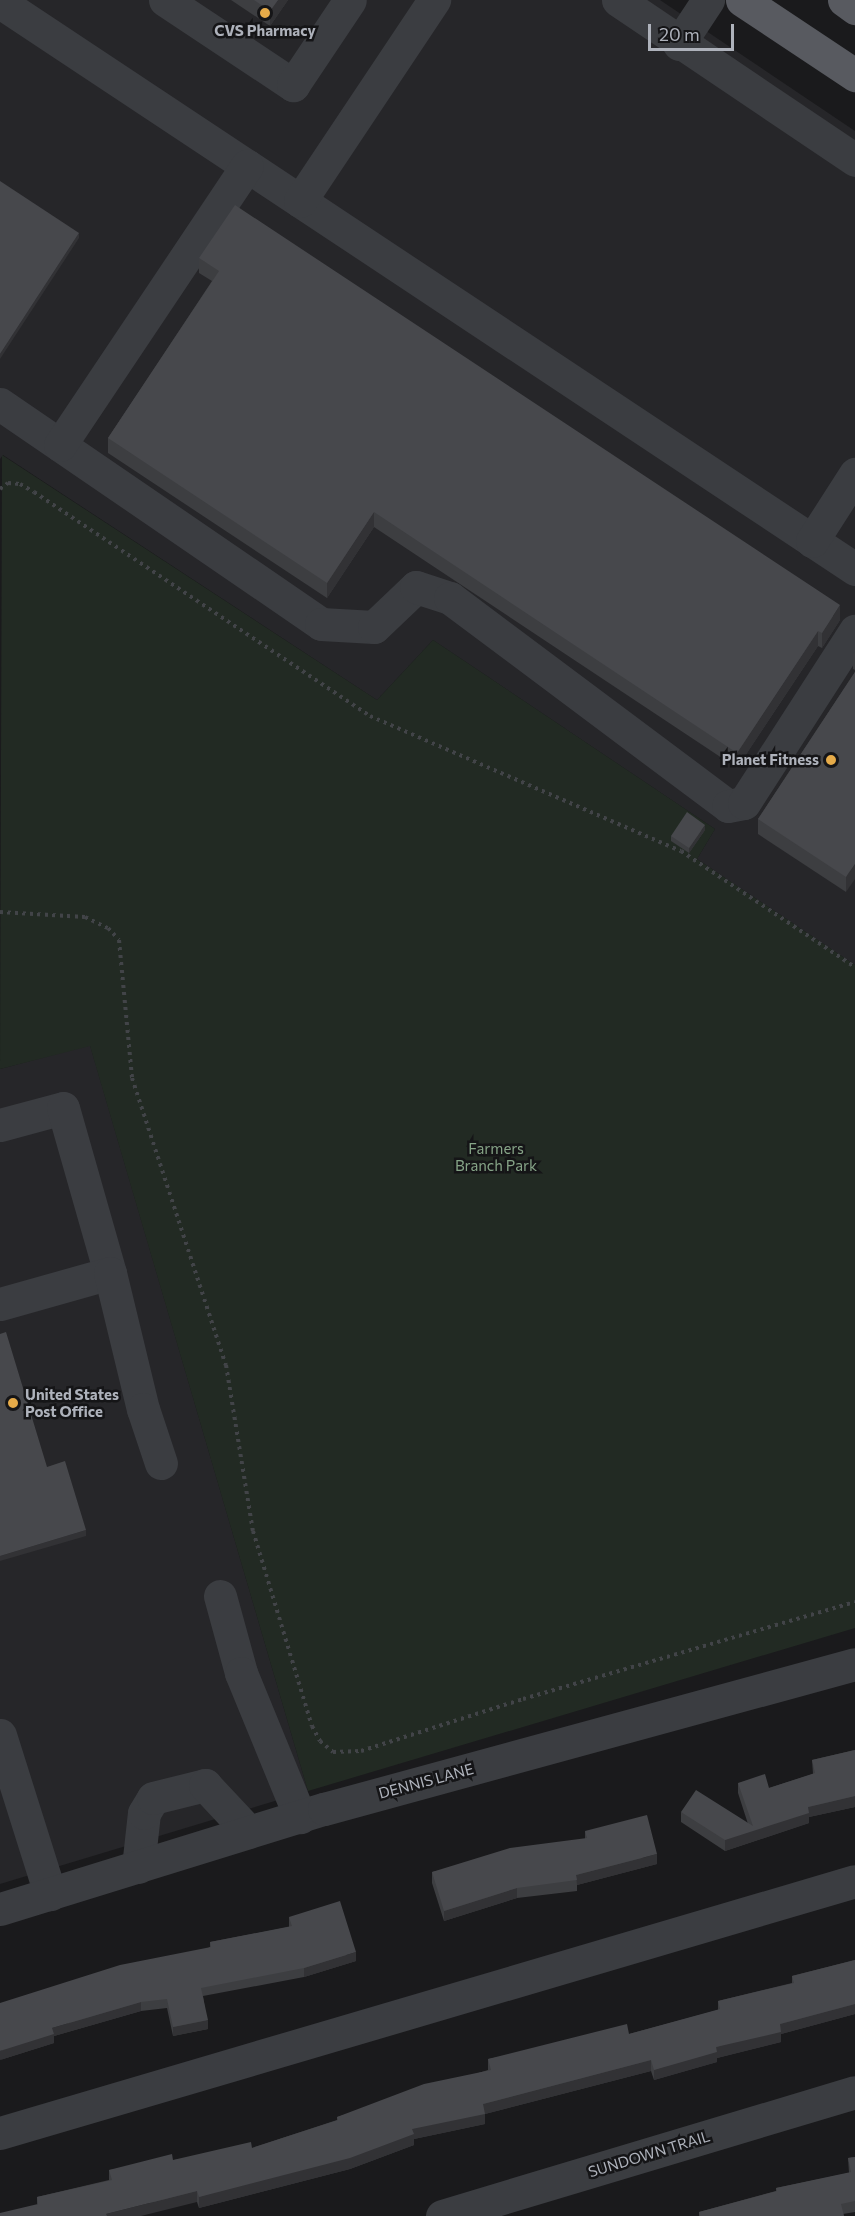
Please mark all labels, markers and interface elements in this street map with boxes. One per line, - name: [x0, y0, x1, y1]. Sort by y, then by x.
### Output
- marker: CVS Pharmacy: [258, 6, 272, 20]
- scale bar: [651, 12, 736, 50]
- place label: CVS Pharmacy: [214, 22, 316, 40]
- text: 20 m: [659, 23, 700, 45]
- place label: Planet Fitness: [722, 751, 819, 769]
- marker: Planet Fitness: [824, 753, 838, 767]
- park label: Farmers Branch Park: [455, 1139, 537, 1174]
- place label: United States Post Office: [25, 1385, 119, 1420]
- marker: United States Post Office: [6, 1396, 20, 1410]
- street label: DENNIS LANE: [377, 1760, 475, 1802]
- street label: SUNDOWN TRAIL: [586, 2127, 712, 2181]

